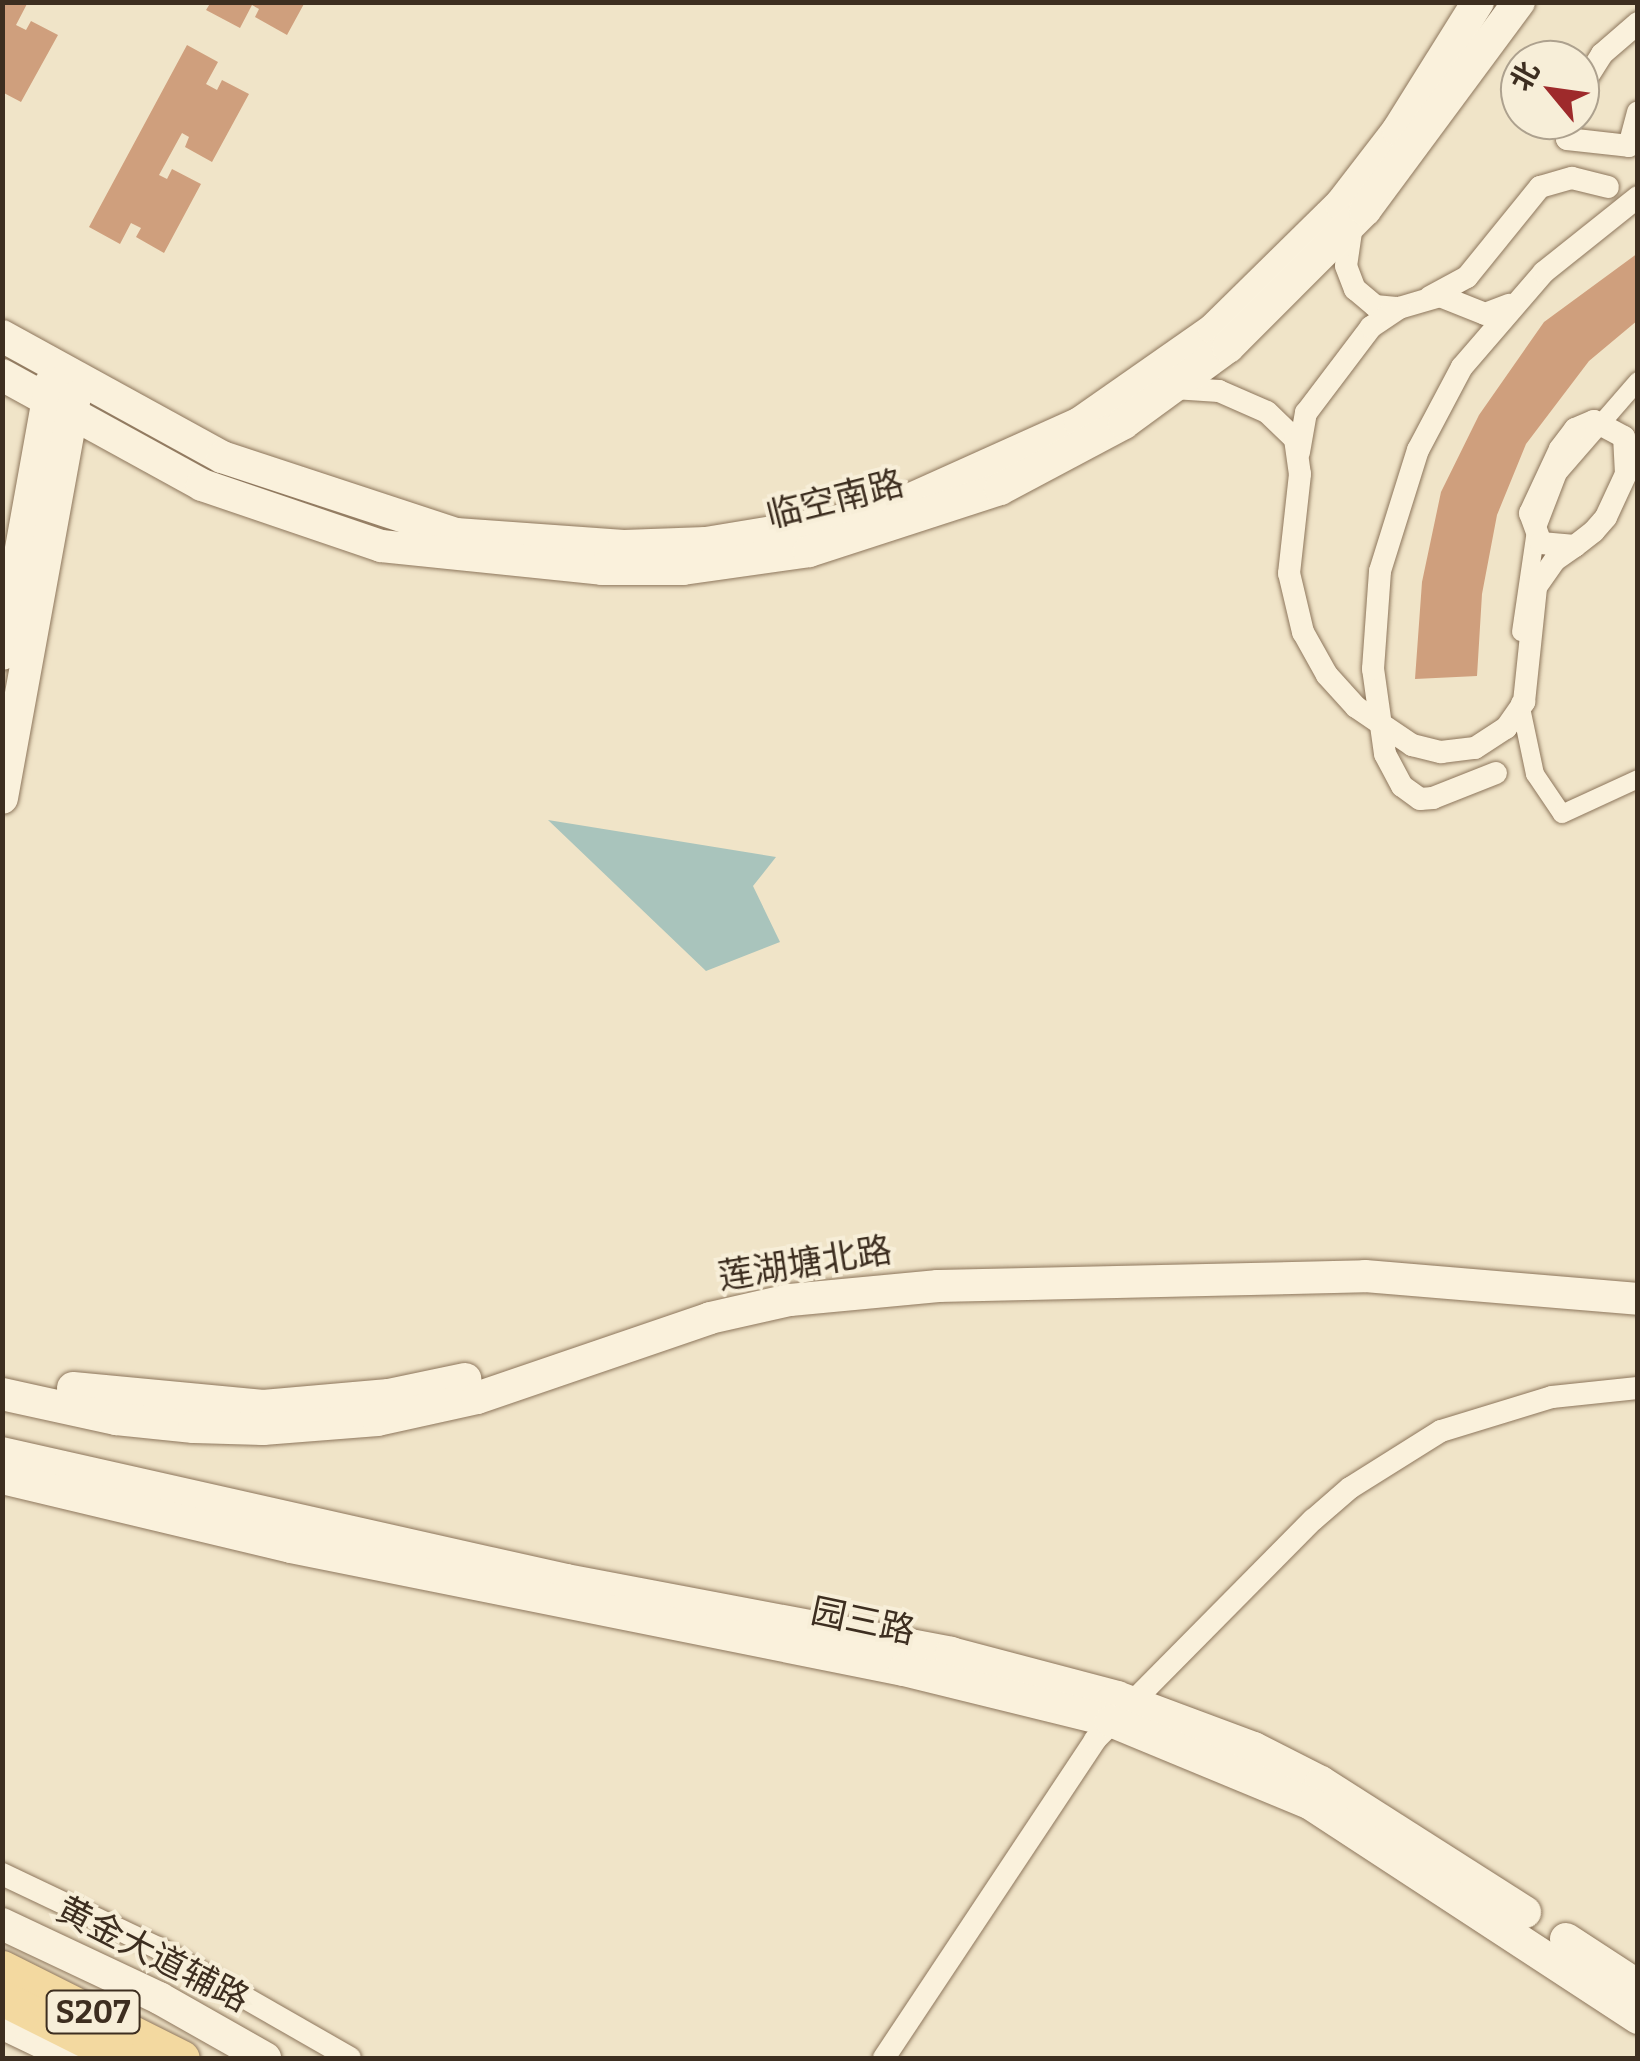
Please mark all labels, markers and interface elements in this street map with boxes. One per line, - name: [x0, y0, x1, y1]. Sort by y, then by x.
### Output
- north arrow: [1500, 40, 1600, 140]
- text: 北: [1504, 56, 1546, 96]
- street label: 临空南路: [762, 462, 908, 536]
- street label: 莲湖塘北路: [715, 1229, 895, 1297]
- street label: 园三路: [807, 1590, 919, 1652]
- street label: 黄金大道辅路: [50, 1888, 256, 2020]
- road number: S207: [46, 1985, 140, 2039]

